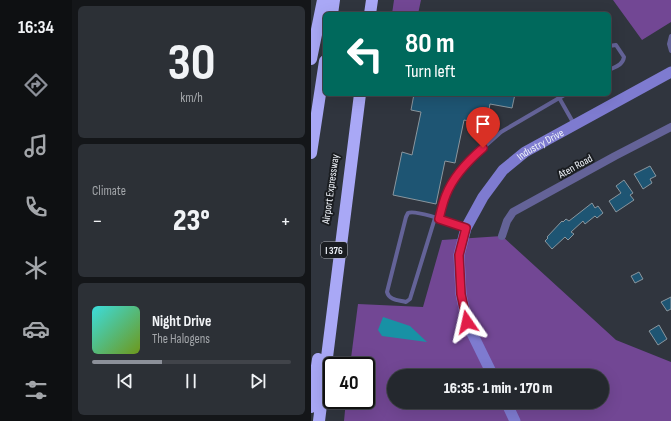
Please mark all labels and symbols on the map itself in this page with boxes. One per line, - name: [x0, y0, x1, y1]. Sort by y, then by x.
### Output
- pin: [466, 107, 500, 148]
- street label: Industry Drive: [514, 126, 566, 163]
- street label: Aten Road: [555, 152, 595, 182]
- street label: Airport Expressway: [319, 153, 342, 226]
- road number: I 376: [321, 242, 347, 258]
- position arrow: [446, 301, 488, 343]
- speed limit sign: 40: [323, 357, 375, 409]

